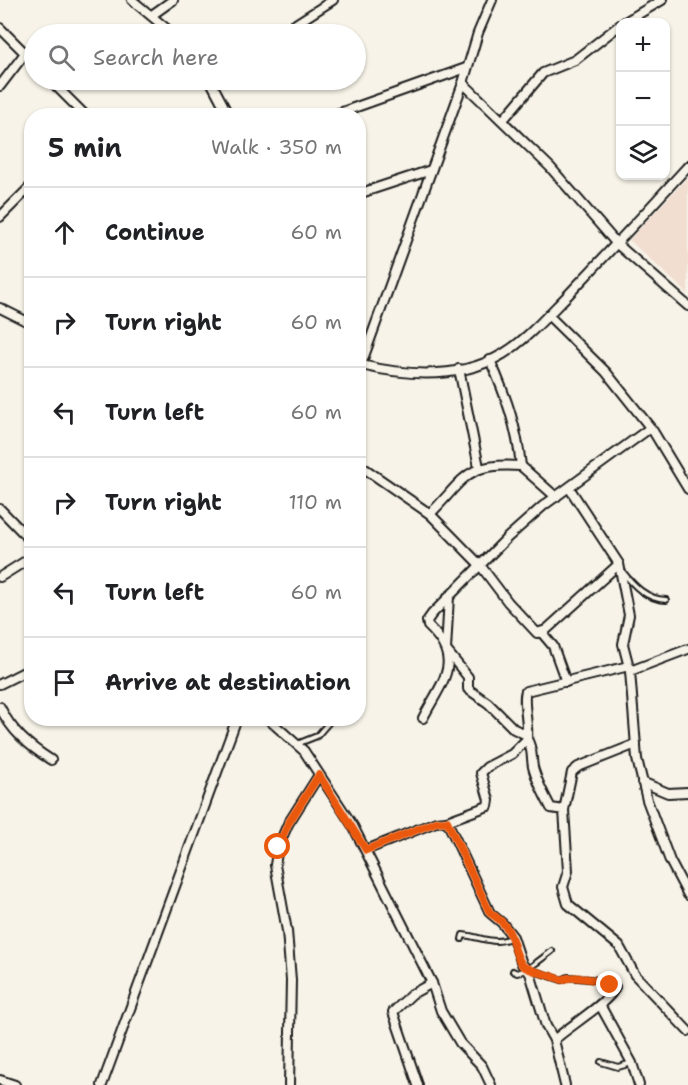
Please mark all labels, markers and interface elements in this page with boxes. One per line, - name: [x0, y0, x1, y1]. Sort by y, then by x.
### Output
- map controls: [616, 18, 670, 180]
- button: +: [616, 18, 670, 72]
- search box: [24, 24, 366, 90]
- icon: search: [45, 41, 78, 74]
- text: Search here: [93, 43, 219, 72]
- button: −: [616, 72, 670, 126]
- button: layers: [616, 126, 670, 180]
- text: 5 min: [48, 130, 122, 165]
- text: Walk · 350 m: [211, 134, 342, 160]
- icon: ahead: [48, 216, 81, 249]
- text: Continue: [105, 218, 205, 247]
- text: 60 m: [290, 219, 342, 245]
- icon: right: [48, 306, 81, 339]
- text: Turn right: [105, 308, 222, 337]
- text: 60 m: [290, 309, 342, 335]
- icon: left: [48, 396, 81, 429]
- text: Turn left: [105, 398, 204, 427]
- text: 60 m: [290, 399, 342, 425]
- icon: right: [48, 486, 81, 519]
- text: Turn right: [105, 488, 222, 517]
- text: 110 m: [288, 489, 342, 515]
- icon: left: [48, 576, 81, 609]
- text: Turn left: [105, 578, 204, 607]
- text: 60 m: [290, 579, 342, 605]
- icon: arrive: [48, 666, 81, 699]
- text: Arrive at destination: [105, 668, 351, 697]
- route start: [264, 833, 290, 859]
- route end: [596, 971, 622, 997]

